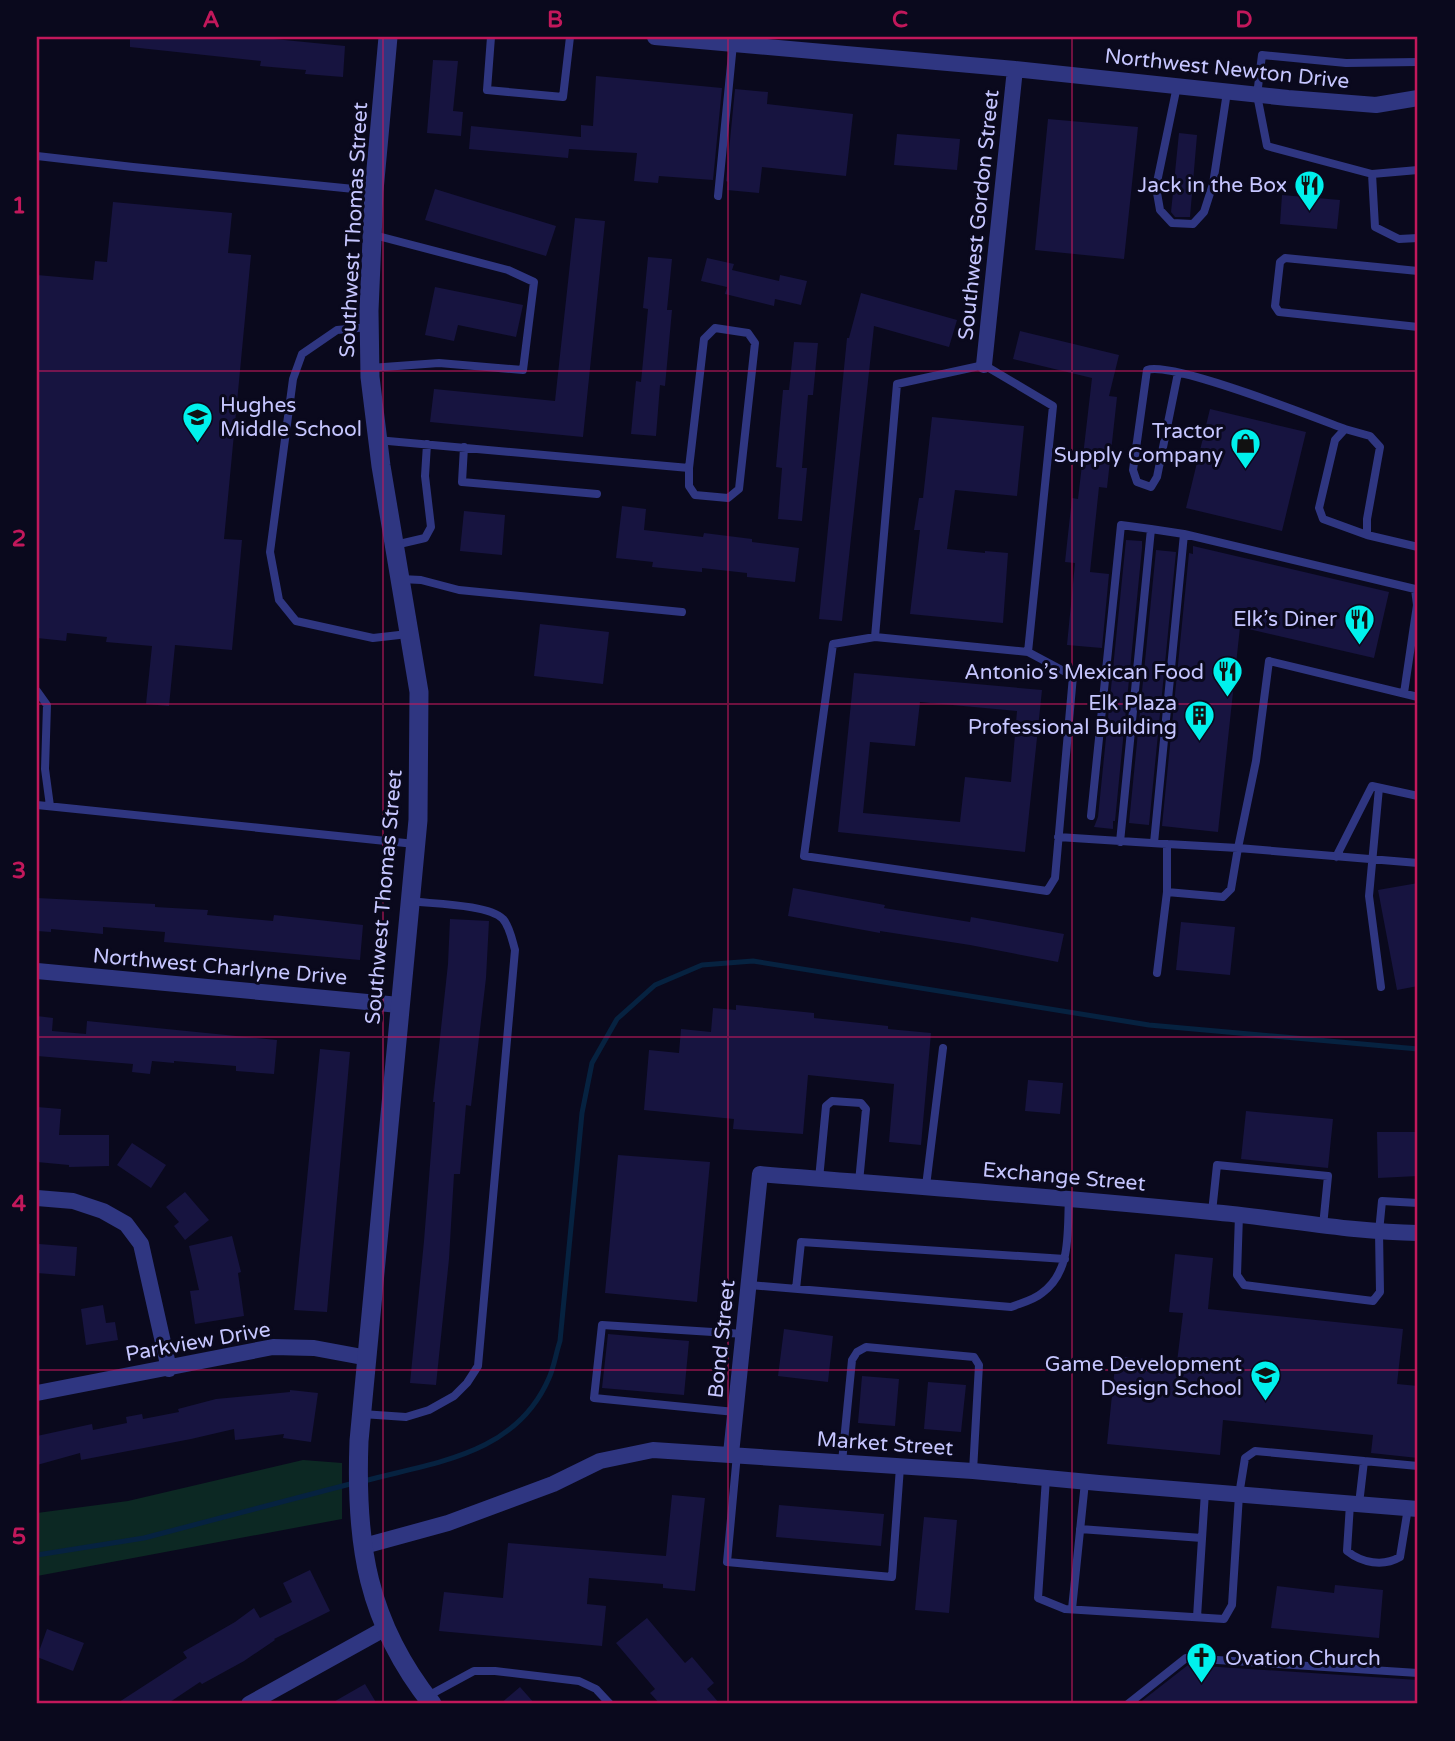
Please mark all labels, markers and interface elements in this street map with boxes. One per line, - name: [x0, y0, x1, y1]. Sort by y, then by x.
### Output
- text: A: [202, 6, 220, 34]
- text: B: [547, 6, 563, 34]
- text: C: [892, 6, 908, 34]
- text: D: [1235, 6, 1253, 34]
- street label: Northwest Newton Drive: [1103, 44, 1351, 94]
- street label: Southwest Gordon Street: [953, 89, 1005, 341]
- street label: Southwest Thomas Street: [335, 102, 373, 358]
- restaurant icon: Jack in the Box: [1293, 168, 1327, 212]
- place label: Jack in the Box: [1137, 173, 1287, 198]
- text: 1: [12, 192, 26, 220]
- place label: Hughes Middle School: [220, 393, 362, 442]
- school or university icon: Hughes Middle School: [180, 400, 214, 444]
- place label: Tractor Supply Company: [1054, 419, 1223, 468]
- shop icon: Tractor Supply Company: [1229, 426, 1263, 470]
- text: 2: [12, 525, 26, 553]
- restaurant icon: Elk’s Diner: [1343, 602, 1377, 646]
- place label: Elk’s Diner: [1233, 607, 1337, 632]
- restaurant icon: Antonio’s Mexican Food: [1210, 655, 1244, 699]
- place label: Antonio’s Mexican Food: [964, 660, 1204, 685]
- place label: Elk Plaza Professional Building: [968, 691, 1177, 740]
- building icon: Elk Plaza Professional Building: [1183, 698, 1217, 742]
- street label: Southwest Thomas Street: [360, 768, 408, 1026]
- text: 3: [12, 857, 26, 885]
- street label: Northwest Charlyne Drive: [92, 943, 348, 991]
- street label: Exchange Street: [981, 1157, 1147, 1197]
- text: 4: [12, 1190, 27, 1218]
- street label: Bond Street: [703, 1279, 741, 1399]
- street label: Parkview Drive: [124, 1317, 273, 1367]
- place label: Game Development Design School: [1045, 1352, 1242, 1401]
- school or university icon: Game Development Design School: [1248, 1359, 1282, 1403]
- street label: Market Street: [816, 1427, 954, 1461]
- text: 5: [12, 1523, 26, 1551]
- church icon: Ovation Church: [1185, 1641, 1219, 1685]
- place label: Ovation Church: [1225, 1646, 1381, 1671]

